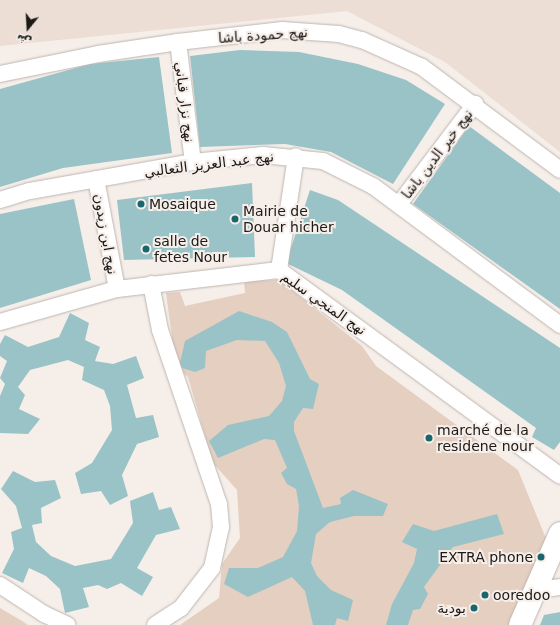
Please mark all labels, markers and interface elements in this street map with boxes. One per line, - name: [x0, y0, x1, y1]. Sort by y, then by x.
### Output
- north arrow: [8, 8, 48, 48]
- street label: نهج حمودة باشا: [218, 23, 308, 47]
- text: ش: [15, 31, 33, 48]
- street label: نهج نزار قباني: [172, 61, 198, 143]
- street label: نهج خير الدين باشا: [398, 106, 476, 202]
- street label: نهج عبد العزيز الثعالبي: [143, 148, 275, 180]
- street label: نهج ابن زيدون: [91, 192, 121, 276]
- place label: Mosaique: [149, 196, 216, 212]
- marker: Mosaique: [136, 199, 146, 209]
- place label: Mairie de Douar hicher: [243, 203, 334, 236]
- marker: Mairie de Douar hicher: [230, 214, 240, 224]
- place label: salle de fetes Nour: [154, 233, 227, 266]
- marker: salle de fetes Nour: [141, 244, 151, 254]
- street label: نهج المنجي سليم: [278, 268, 370, 338]
- place label: marché de la residene nour: [437, 422, 534, 454]
- marker: marché de la residene nour: [424, 433, 434, 443]
- place label: EXTRA phone: [439, 549, 533, 565]
- marker: EXTRA phone: [536, 552, 546, 562]
- place label: ooredoo: [493, 587, 550, 603]
- marker: ooredoo: [480, 590, 490, 600]
- place label: بودية: [437, 600, 466, 616]
- marker: بودية: [469, 603, 479, 613]

